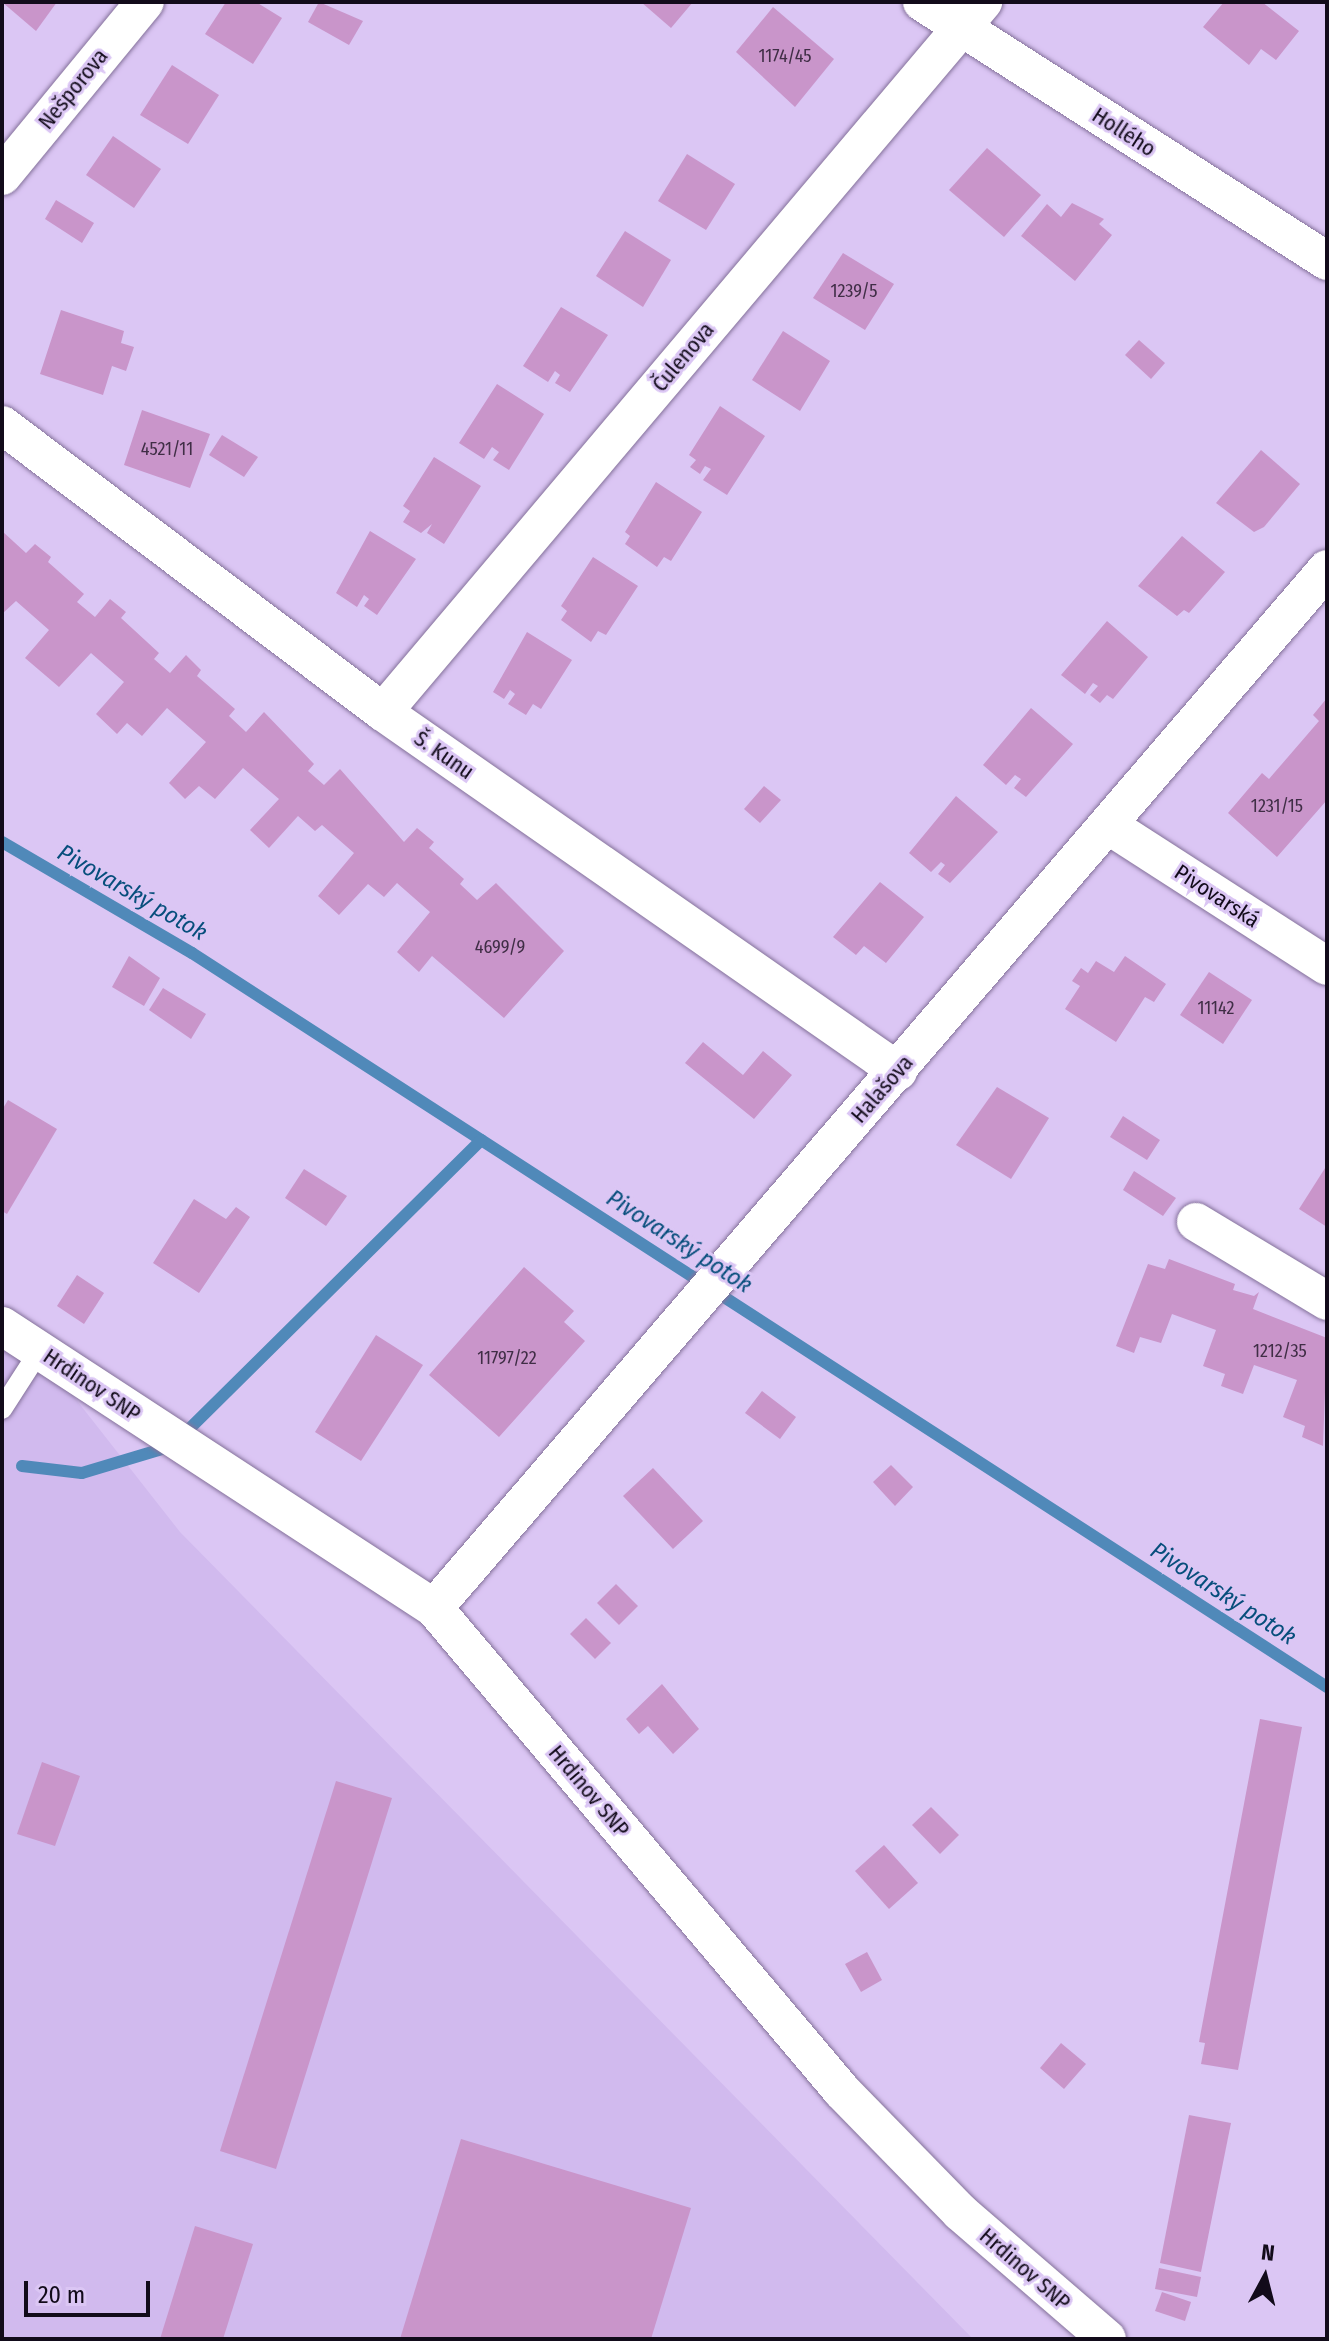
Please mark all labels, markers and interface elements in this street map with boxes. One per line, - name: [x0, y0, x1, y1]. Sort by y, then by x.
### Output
- street label: Nešporova: [33, 44, 113, 134]
- house number: 1174/45: [758, 45, 812, 67]
- street label: Hollého: [1087, 102, 1161, 162]
- house number: 1239/5: [830, 280, 878, 302]
- street label: Čulenova: [646, 317, 720, 397]
- house number: 4521/11: [141, 438, 193, 460]
- street label: Š. Kunu: [409, 725, 479, 785]
- house number: 1231/15: [1251, 795, 1303, 817]
- water label: Pivovarský potok: [52, 839, 212, 947]
- street label: Pivovarská: [1170, 859, 1264, 933]
- house number: 4699/9: [475, 936, 525, 958]
- house number: 11142: [1198, 997, 1234, 1019]
- street label: Halašova: [845, 1050, 919, 1128]
- water label: Pivovarský potok: [601, 1184, 757, 1300]
- house number: 1212/35: [1253, 1340, 1307, 1362]
- street label: Hrdinov SNP: [38, 1343, 146, 1427]
- house number: 11797/22: [477, 1347, 537, 1369]
- water label: Pivovarský potok: [1145, 1536, 1301, 1652]
- street label: Hrdinov SNP: [543, 1740, 635, 1842]
- street label: Hrdinov SNP: [974, 2222, 1076, 2316]
- north arrow: [1225, 2237, 1305, 2317]
- text: N: [1260, 2238, 1276, 2267]
- scale bar: [28, 2265, 154, 2315]
- text: 20 m: [38, 2281, 85, 2309]

